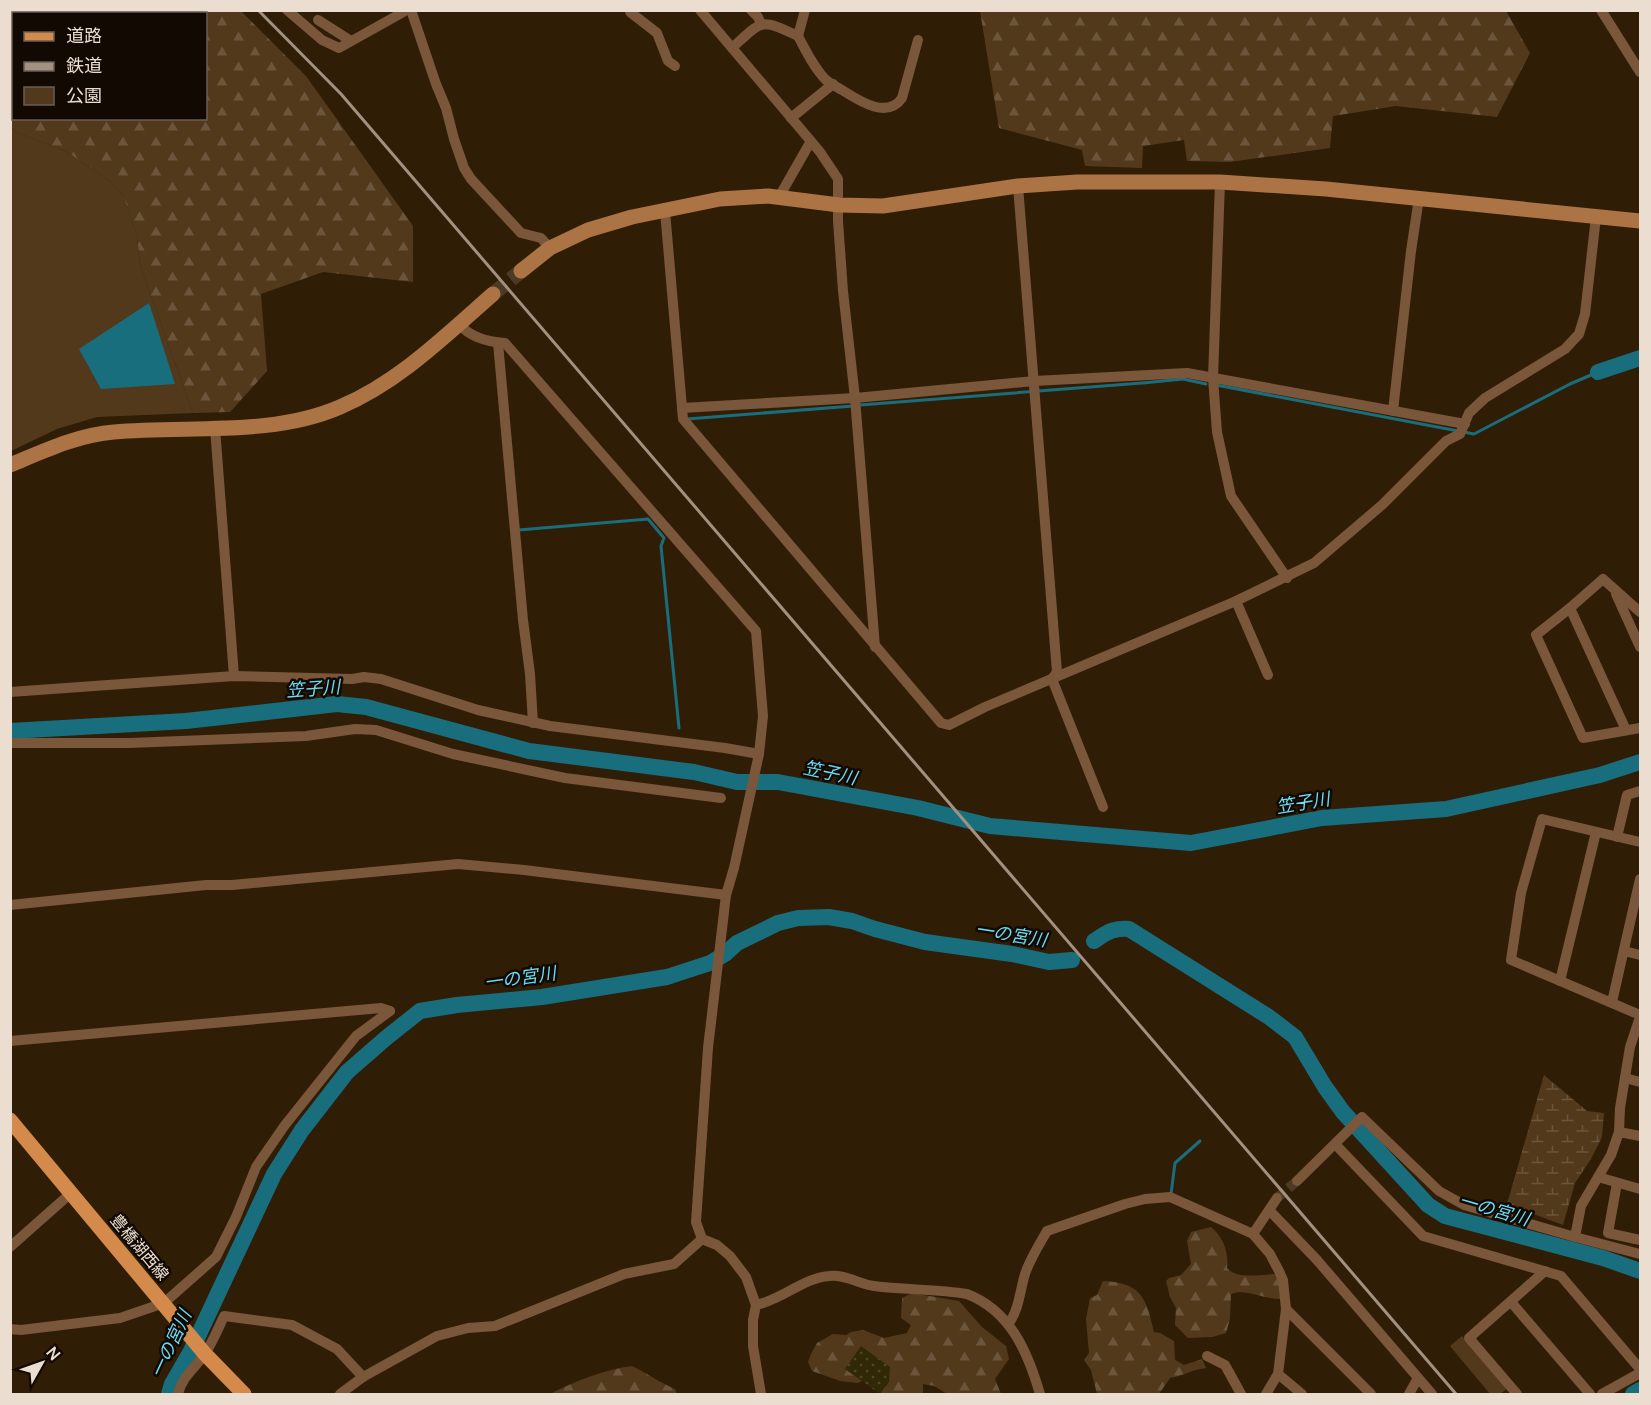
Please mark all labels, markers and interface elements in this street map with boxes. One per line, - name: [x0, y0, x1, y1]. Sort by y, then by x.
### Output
- legend: [12, 12, 207, 120]
- text: 道路: [66, 23, 102, 47]
- text: 鉄道: [66, 53, 102, 77]
- text: 公園: [66, 83, 102, 107]
- water label: 笠子川: [285, 674, 343, 702]
- water label: 笠子川: [801, 755, 861, 790]
- water label: 笠子川: [1274, 786, 1333, 818]
- water label: 一の宮川: [974, 917, 1051, 952]
- water label: 一の宮川: [483, 960, 559, 994]
- water label: 一の宮川: [1456, 1188, 1534, 1231]
- street label: 豊橋湖西線: [106, 1209, 174, 1285]
- water label: 一の宮川: [144, 1304, 197, 1381]
- north arrow: [12, 1333, 72, 1393]
- text: N: [41, 1342, 66, 1365]

